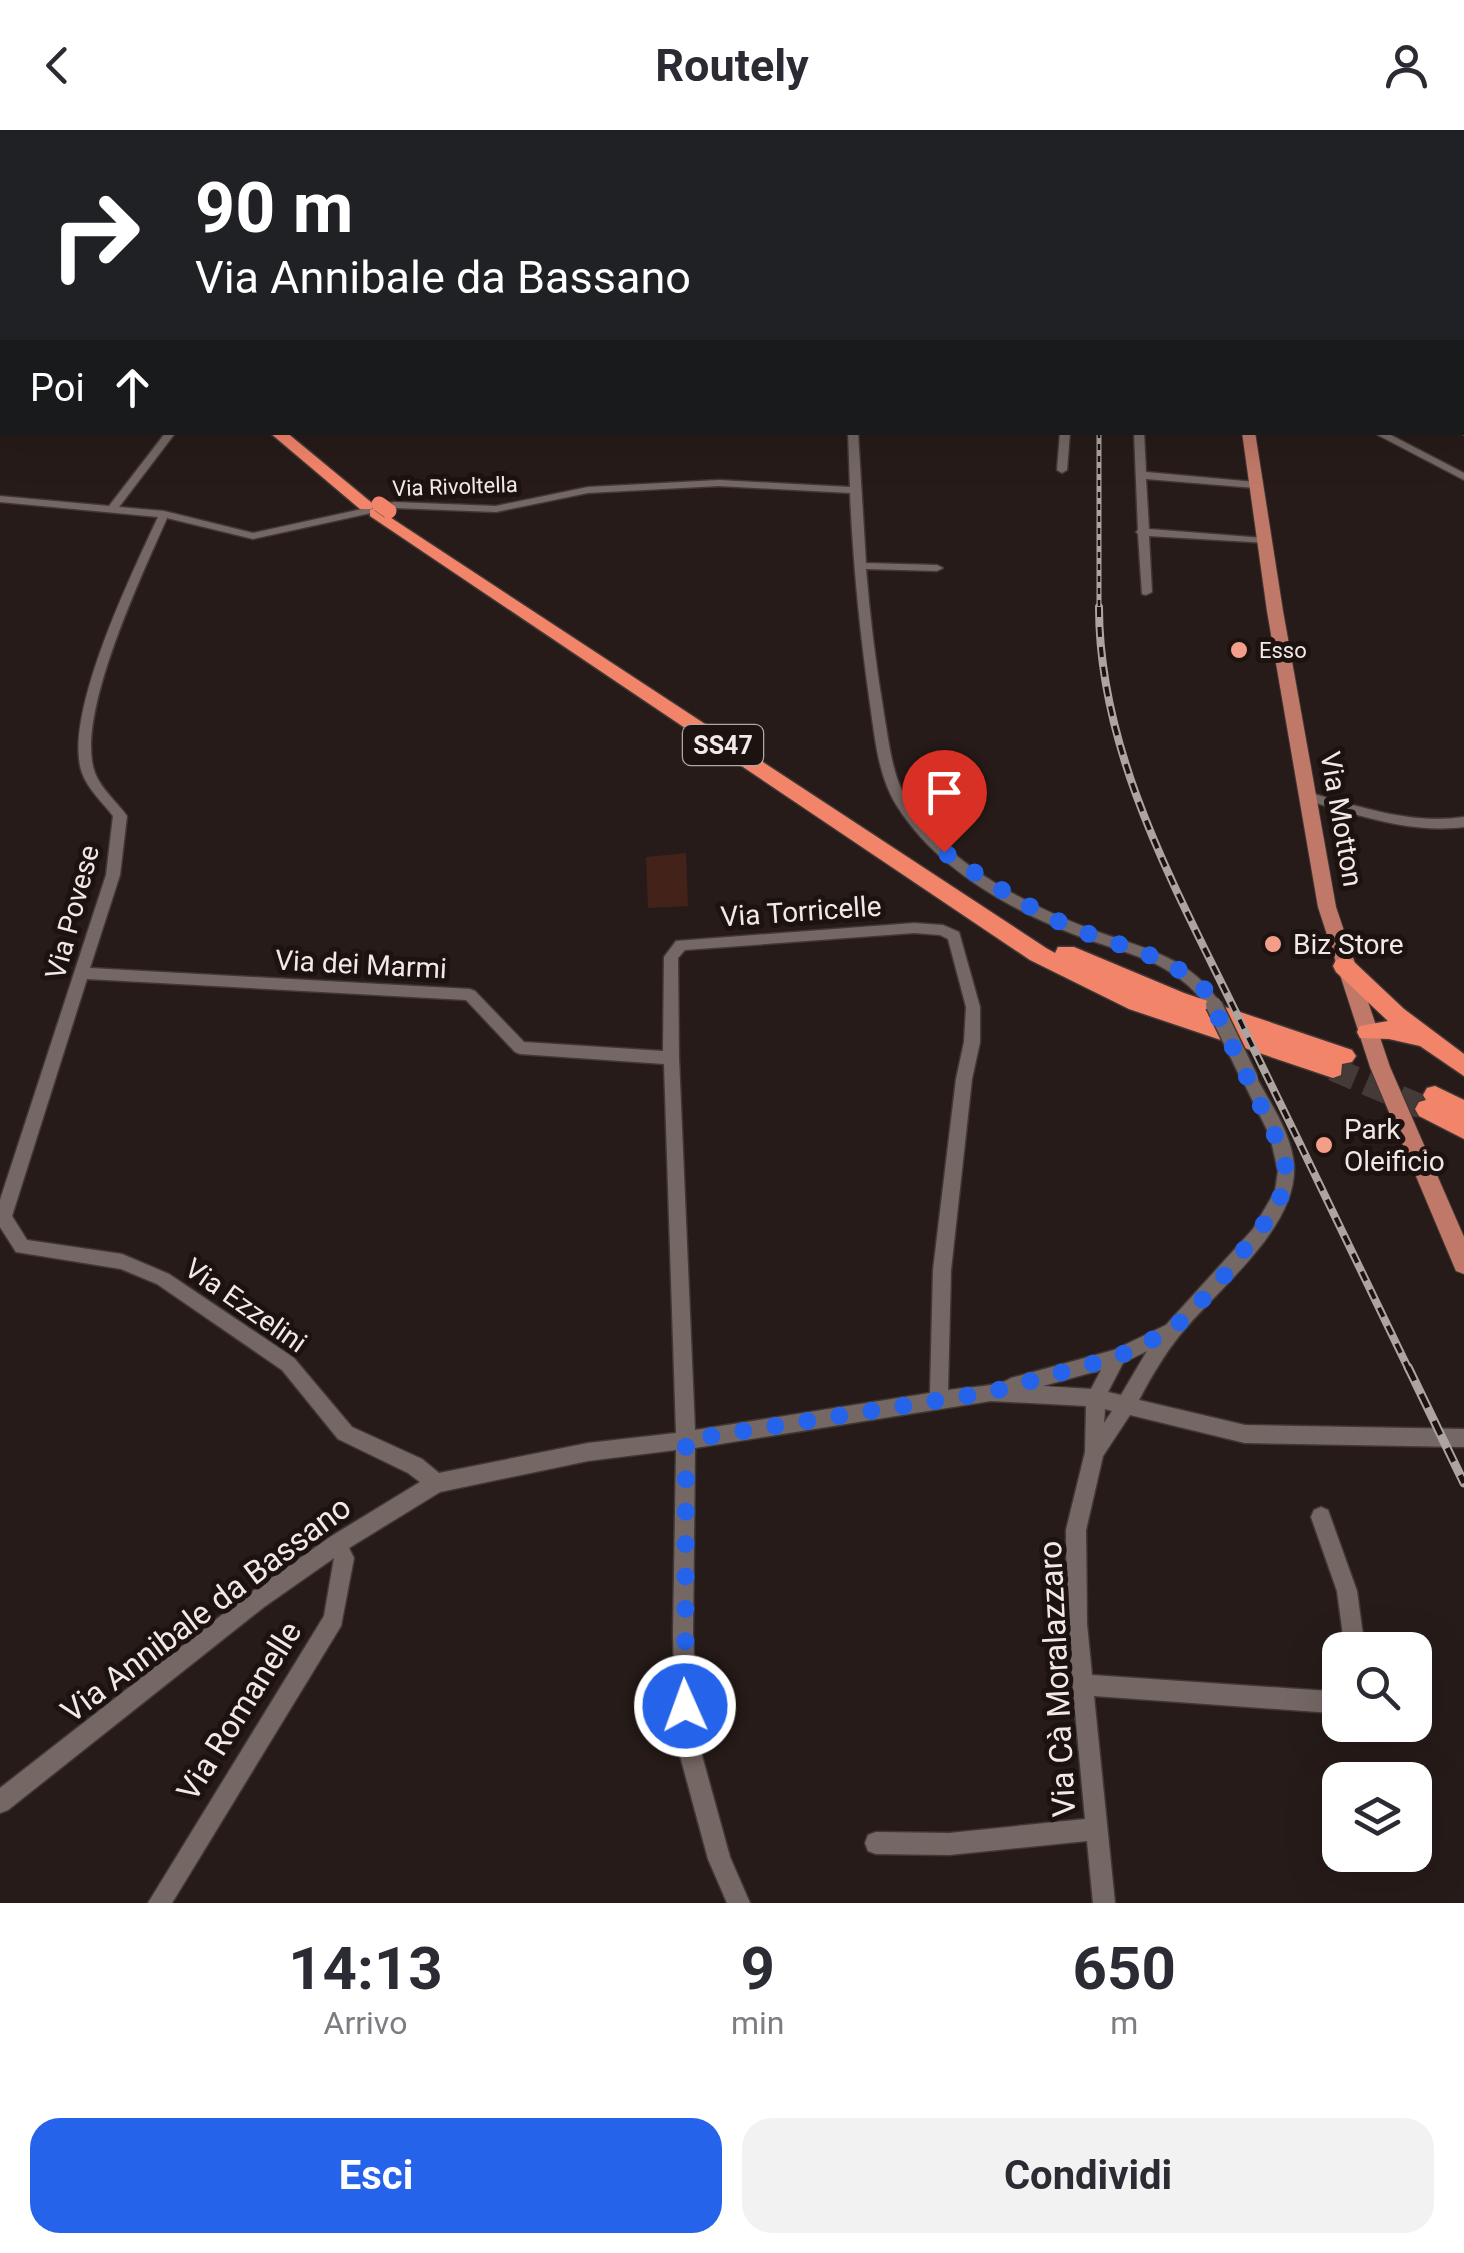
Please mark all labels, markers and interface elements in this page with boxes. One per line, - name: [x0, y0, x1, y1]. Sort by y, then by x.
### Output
- icon: back: [30, 38, 85, 93]
- icon: person: [1379, 38, 1434, 93]
- text: Routely: [655, 39, 809, 92]
- text: 90 m: [195, 167, 353, 249]
- icon: right: [30, 170, 160, 300]
- text: Via Annibale da Bassano: [195, 251, 691, 304]
- icon: ahead: [105, 360, 160, 415]
- text: Poi: [30, 366, 85, 410]
- street label: Via Rivoltella: [392, 472, 518, 501]
- place label: Esso: [1259, 638, 1307, 663]
- marker: Esso: [1228, 639, 1250, 661]
- road number: SS47: [683, 725, 763, 765]
- street label: Via Motton: [1313, 749, 1370, 889]
- pin: [902, 750, 987, 853]
- icon: arrive: [917, 765, 972, 820]
- street label: Via Povese: [39, 841, 106, 983]
- street label: Via Torricelle: [719, 889, 883, 934]
- place label: Biz Store: [1293, 928, 1404, 961]
- marker: Biz Store: [1262, 933, 1284, 955]
- street label: Via dei Marmi: [274, 944, 448, 985]
- place label: Park Oleificio: [1344, 1113, 1445, 1178]
- marker: Park Oleificio: [1313, 1134, 1335, 1156]
- street label: Via Ezzelini: [178, 1251, 313, 1359]
- street label: Via Annibale da Bassano: [54, 1488, 358, 1730]
- street label: Via Cà Moralazzaro: [1031, 1540, 1083, 1818]
- street label: Via Romanelle: [169, 1614, 309, 1808]
- map controls: [1322, 1632, 1432, 1872]
- button: search: [1322, 1632, 1432, 1742]
- position arrow: [633, 1654, 737, 1758]
- button: layers: [1322, 1762, 1432, 1872]
- text: 14:13: [288, 1933, 443, 2004]
- text: 9: [740, 1933, 775, 2004]
- text: 650: [1073, 1933, 1176, 2004]
- text: Arrivo: [324, 2004, 407, 2042]
- text: min: [731, 2004, 784, 2042]
- text: m: [1110, 2004, 1138, 2042]
- button: Esci: [30, 2118, 722, 2233]
- button: Condividi: [742, 2118, 1434, 2233]

